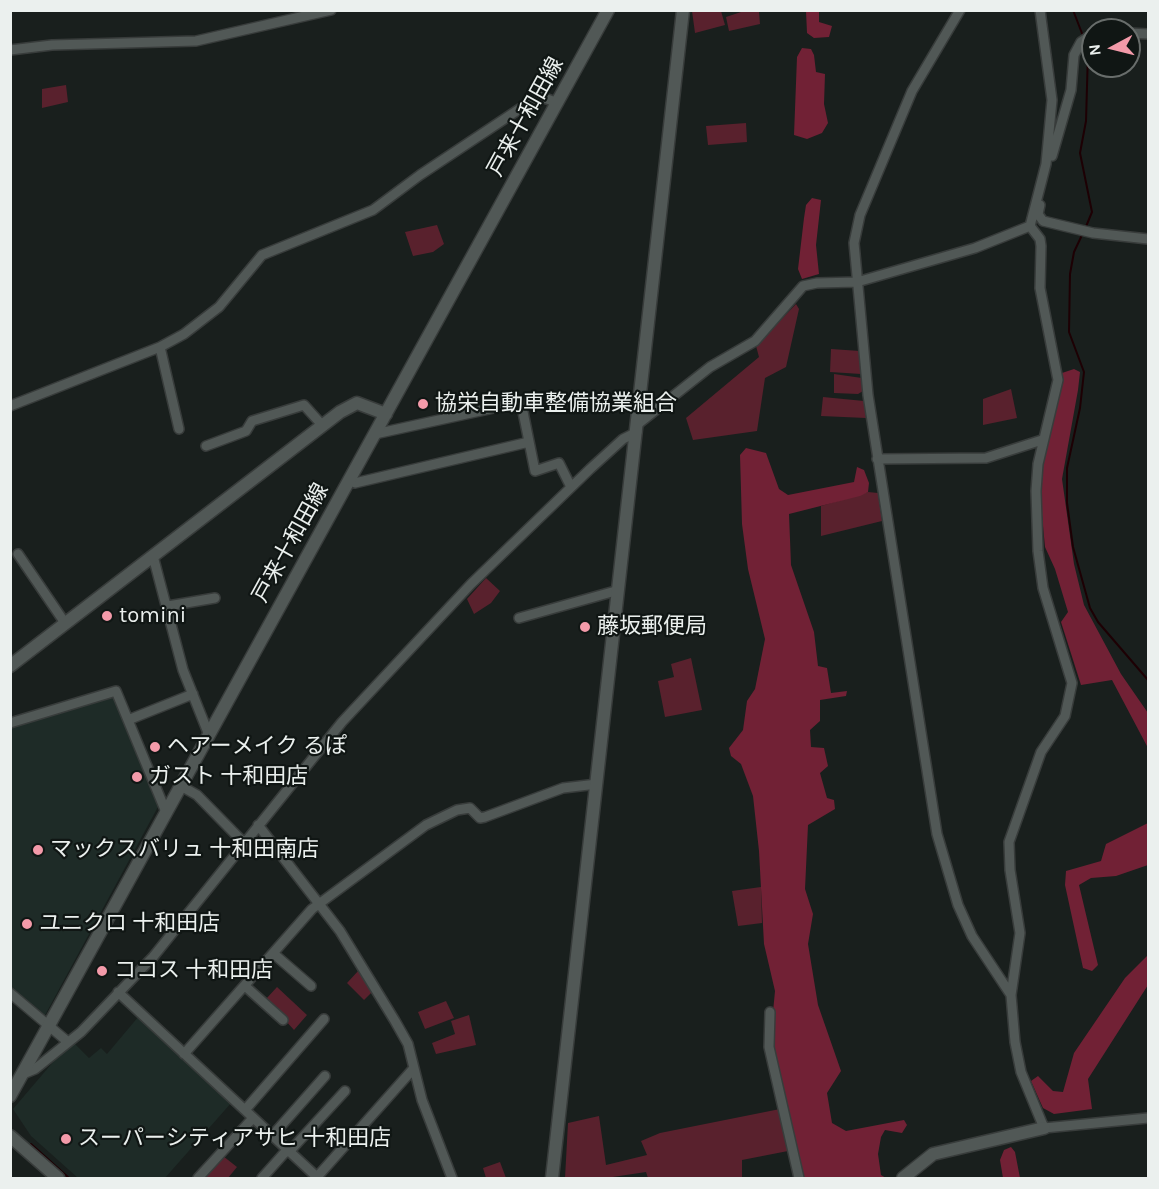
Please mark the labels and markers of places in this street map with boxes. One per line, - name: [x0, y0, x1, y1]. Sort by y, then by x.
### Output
- place label: 協栄自動車整備協業組合: [435, 391, 677, 417]
- marker: 協栄自動車整備協業組合: [416, 397, 430, 411]
- place label: tomini: [119, 603, 186, 629]
- marker: tomini: [100, 609, 114, 623]
- place label: 藤坂郵便局: [597, 614, 707, 640]
- marker: 藤坂郵便局: [578, 620, 592, 634]
- place label: ヘアーメイク るぽ: [167, 734, 347, 760]
- marker: ヘアーメイク るぽ: [148, 740, 162, 754]
- place label: ガスト 十和田店: [149, 764, 308, 790]
- marker: ガスト 十和田店: [130, 770, 144, 784]
- place label: マックスバリュ 十和田南店: [50, 837, 319, 863]
- marker: マックスバリュ 十和田南店: [31, 843, 45, 857]
- place label: ユニクロ 十和田店: [39, 911, 220, 937]
- marker: ユニクロ 十和田店: [20, 917, 34, 931]
- place label: ココス 十和田店: [114, 958, 273, 984]
- marker: ココス 十和田店: [95, 964, 109, 978]
- place label: スーパーシティアサヒ 十和田店: [78, 1126, 391, 1152]
- marker: スーパーシティアサヒ 十和田店: [59, 1132, 73, 1146]

